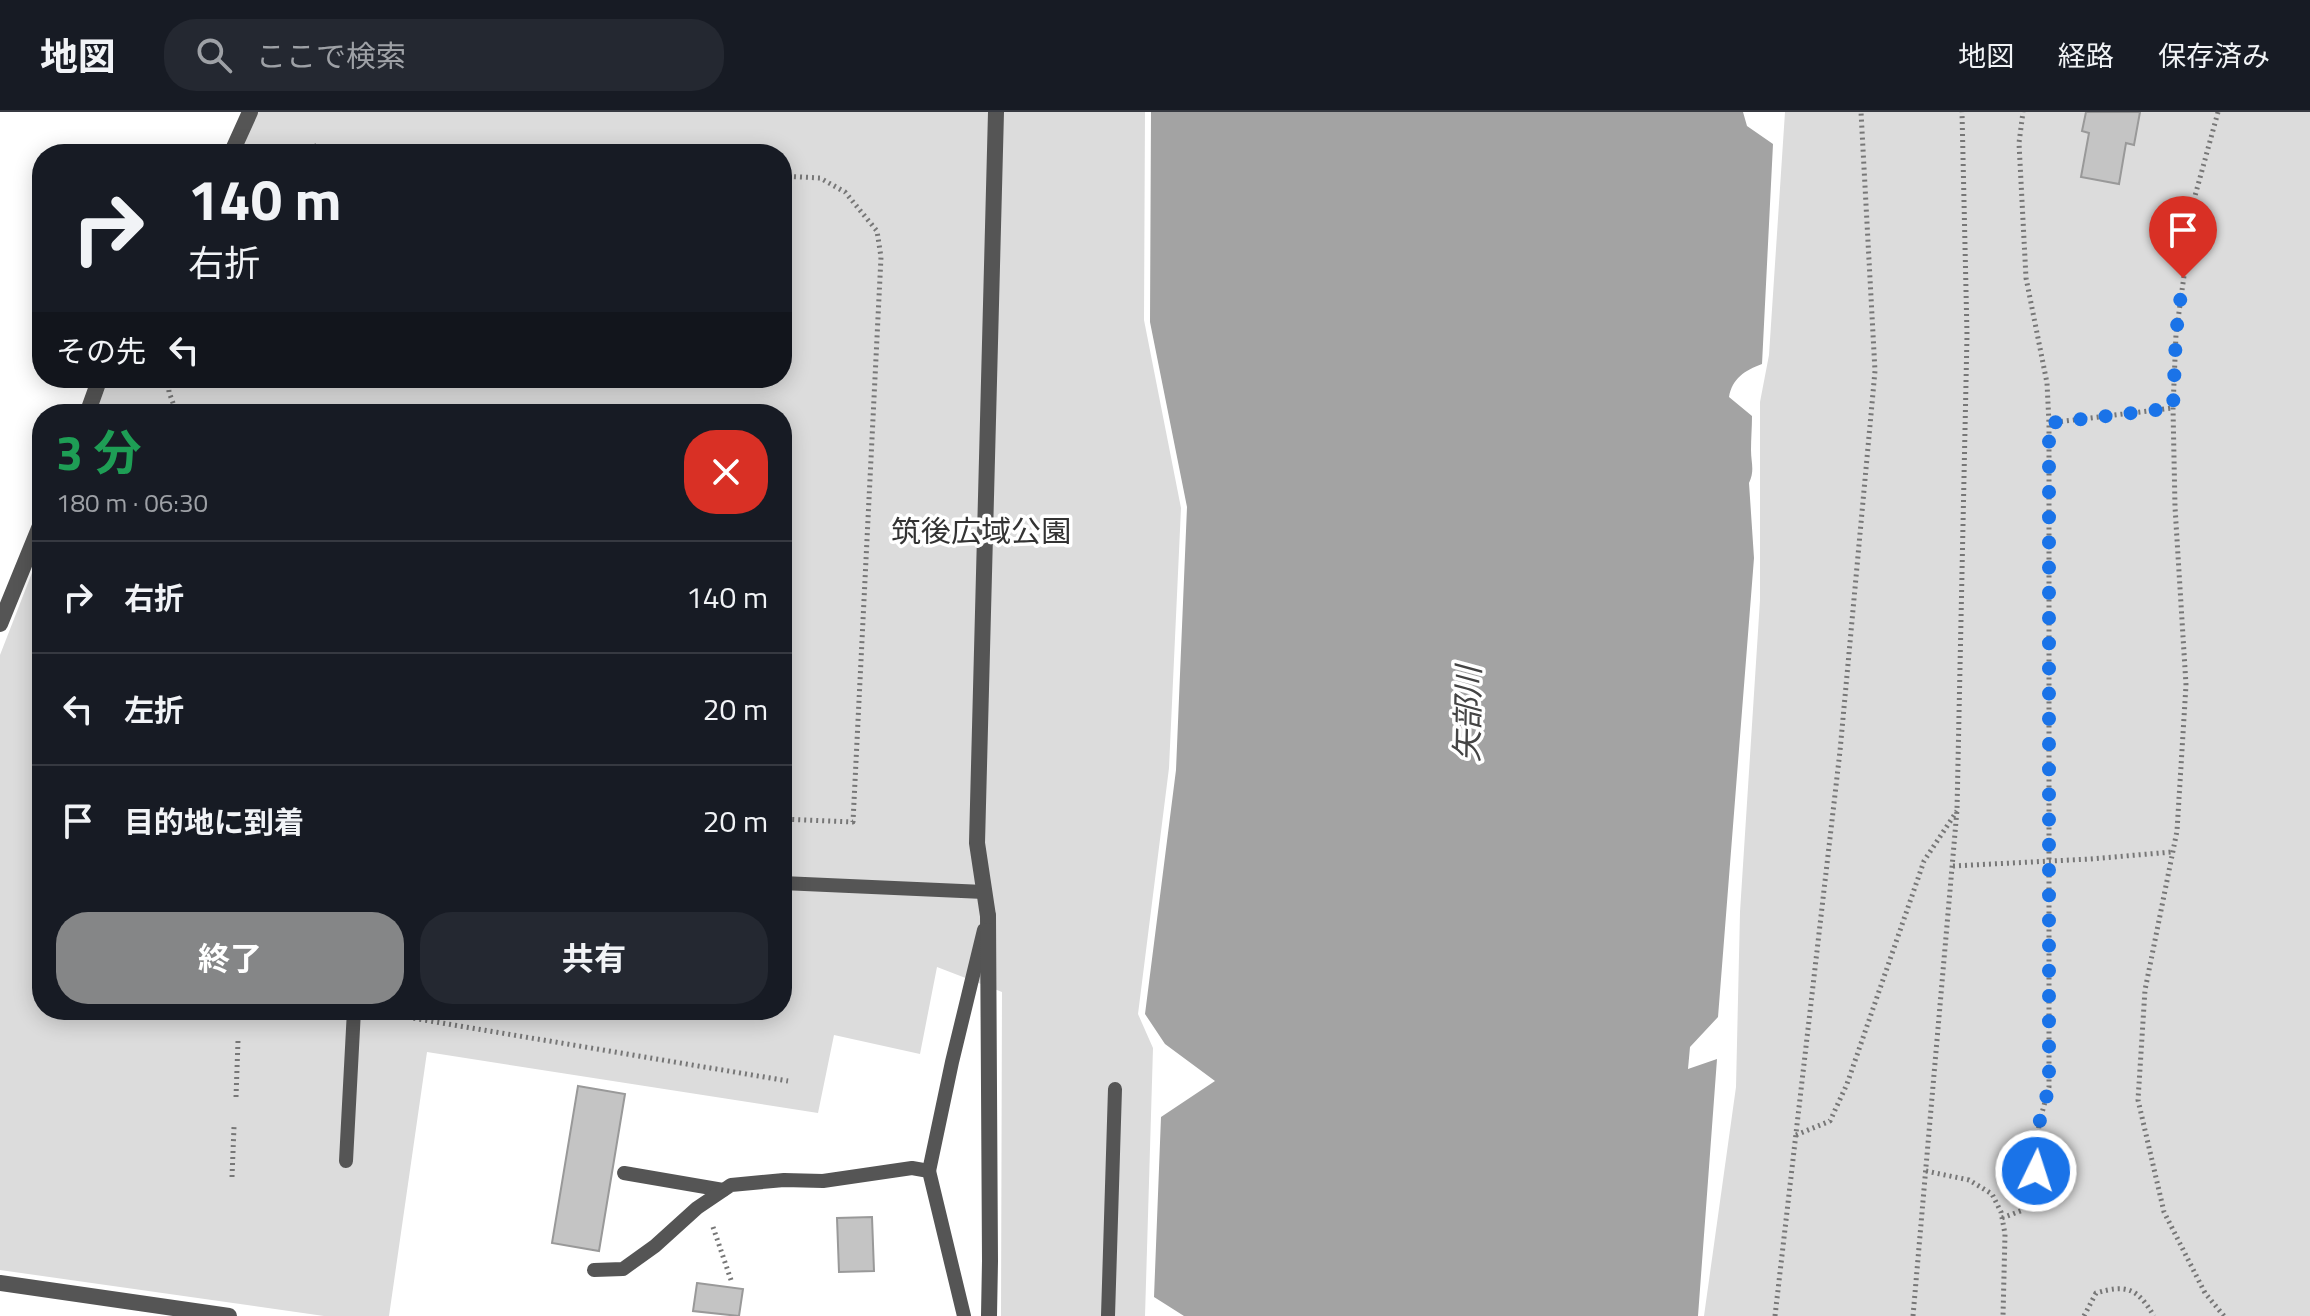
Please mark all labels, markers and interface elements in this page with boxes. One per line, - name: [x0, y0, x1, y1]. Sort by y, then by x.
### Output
- search box: [164, 19, 724, 91]
- text: 地図: [40, 27, 116, 85]
- icon: search: [192, 33, 236, 77]
- text: ここで検索: [256, 33, 406, 79]
- text: 地図: [1958, 34, 2014, 77]
- text: 経路: [2058, 34, 2114, 77]
- text: 保存済み: [2158, 34, 2270, 77]
- text: 140 m: [188, 157, 341, 242]
- icon: right: [56, 176, 160, 280]
- pin: [2149, 196, 2217, 278]
- icon: arrive: [2161, 208, 2205, 252]
- text: 右折: [188, 235, 260, 290]
- text: その先: [56, 328, 146, 374]
- icon: left: [162, 328, 206, 372]
- text: 3 分: [56, 416, 141, 489]
- button: close: [684, 430, 768, 514]
- text: 180 m · 06:30: [56, 483, 208, 522]
- park label: 筑後広域公園: [891, 508, 1071, 554]
- text: 140 m: [686, 574, 768, 620]
- icon: right: [56, 575, 100, 619]
- text: 右折: [124, 575, 184, 621]
- water label: 矢部川: [1442, 663, 1492, 762]
- text: 20 m: [703, 686, 768, 732]
- icon: left: [56, 687, 100, 731]
- text: 左折: [124, 687, 184, 733]
- text: 20 m: [703, 798, 768, 844]
- icon: arrive: [56, 799, 100, 843]
- text: 目的地に到着: [124, 799, 304, 845]
- button: 終了: [56, 912, 404, 1004]
- button: 共有: [420, 912, 768, 1004]
- position arrow: [1994, 1129, 2078, 1213]

